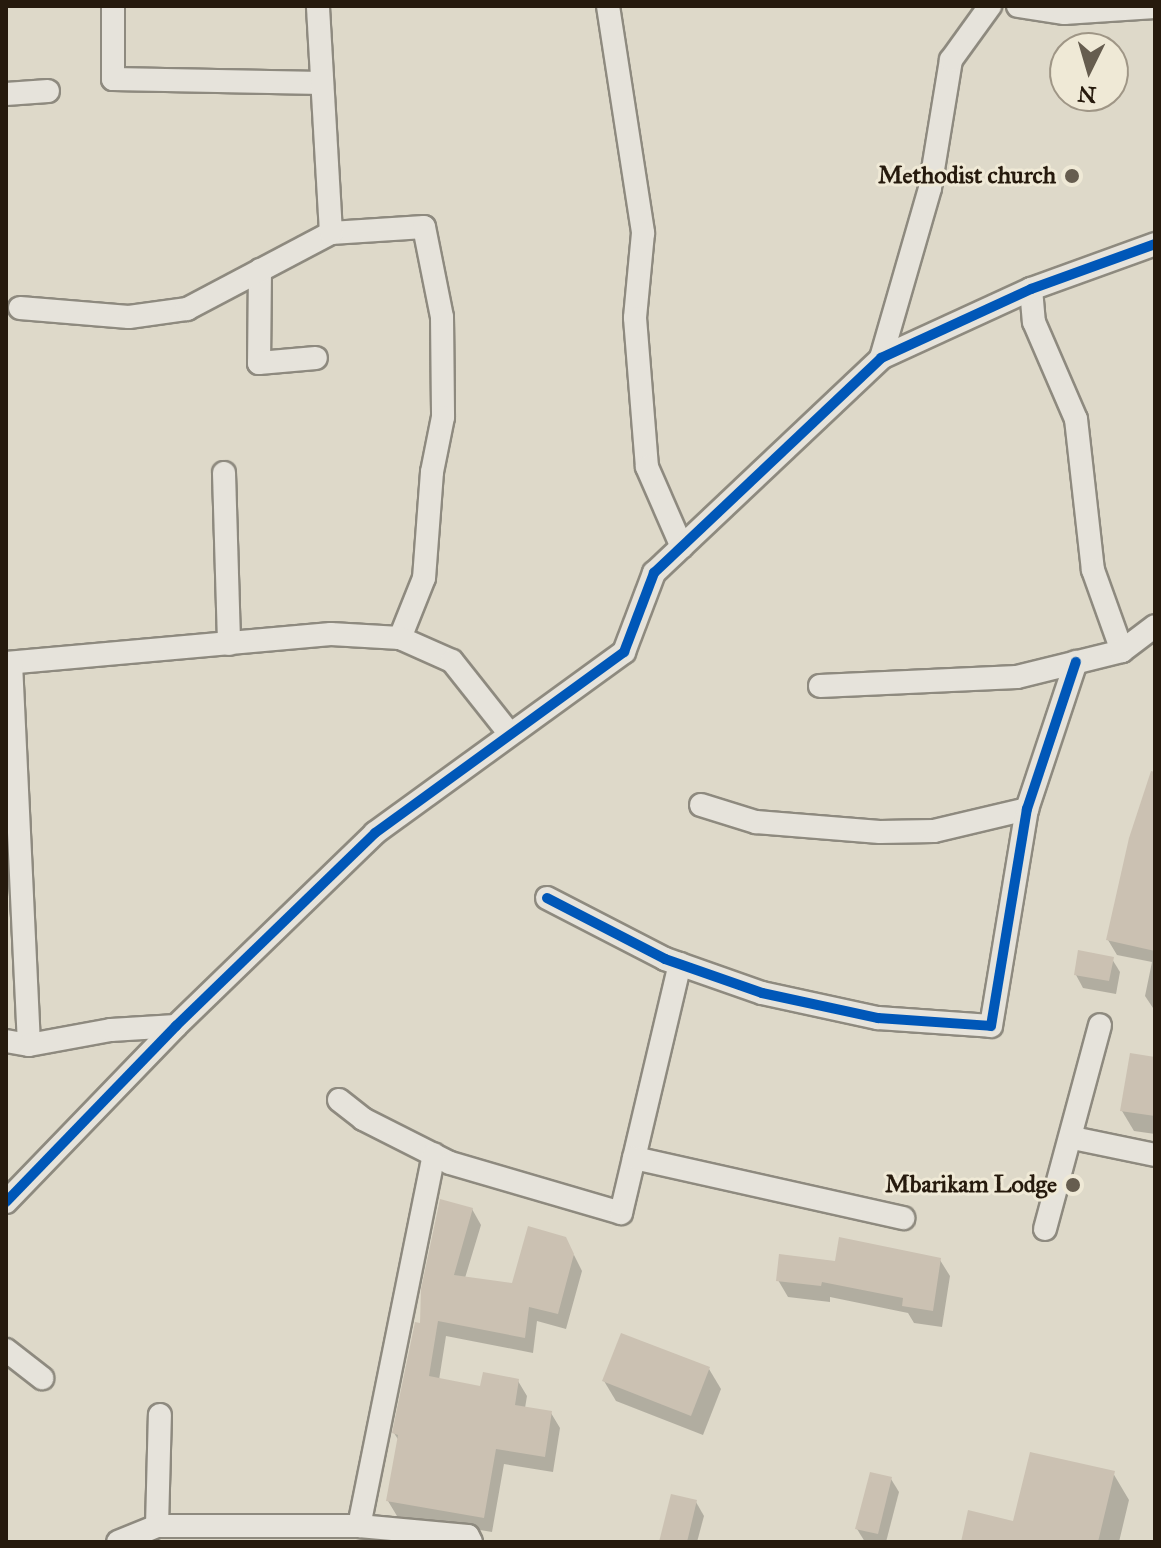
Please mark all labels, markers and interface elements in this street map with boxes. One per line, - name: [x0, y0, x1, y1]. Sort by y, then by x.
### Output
- north arrow: [1049, 32, 1129, 112]
- text: N: [1077, 80, 1098, 109]
- place label: Methodist church: [878, 162, 1056, 190]
- marker: Methodist church: [1063, 167, 1081, 185]
- place label: Mbarikam Lodge: [885, 1171, 1057, 1199]
- marker: Mbarikam Lodge: [1064, 1176, 1082, 1194]

